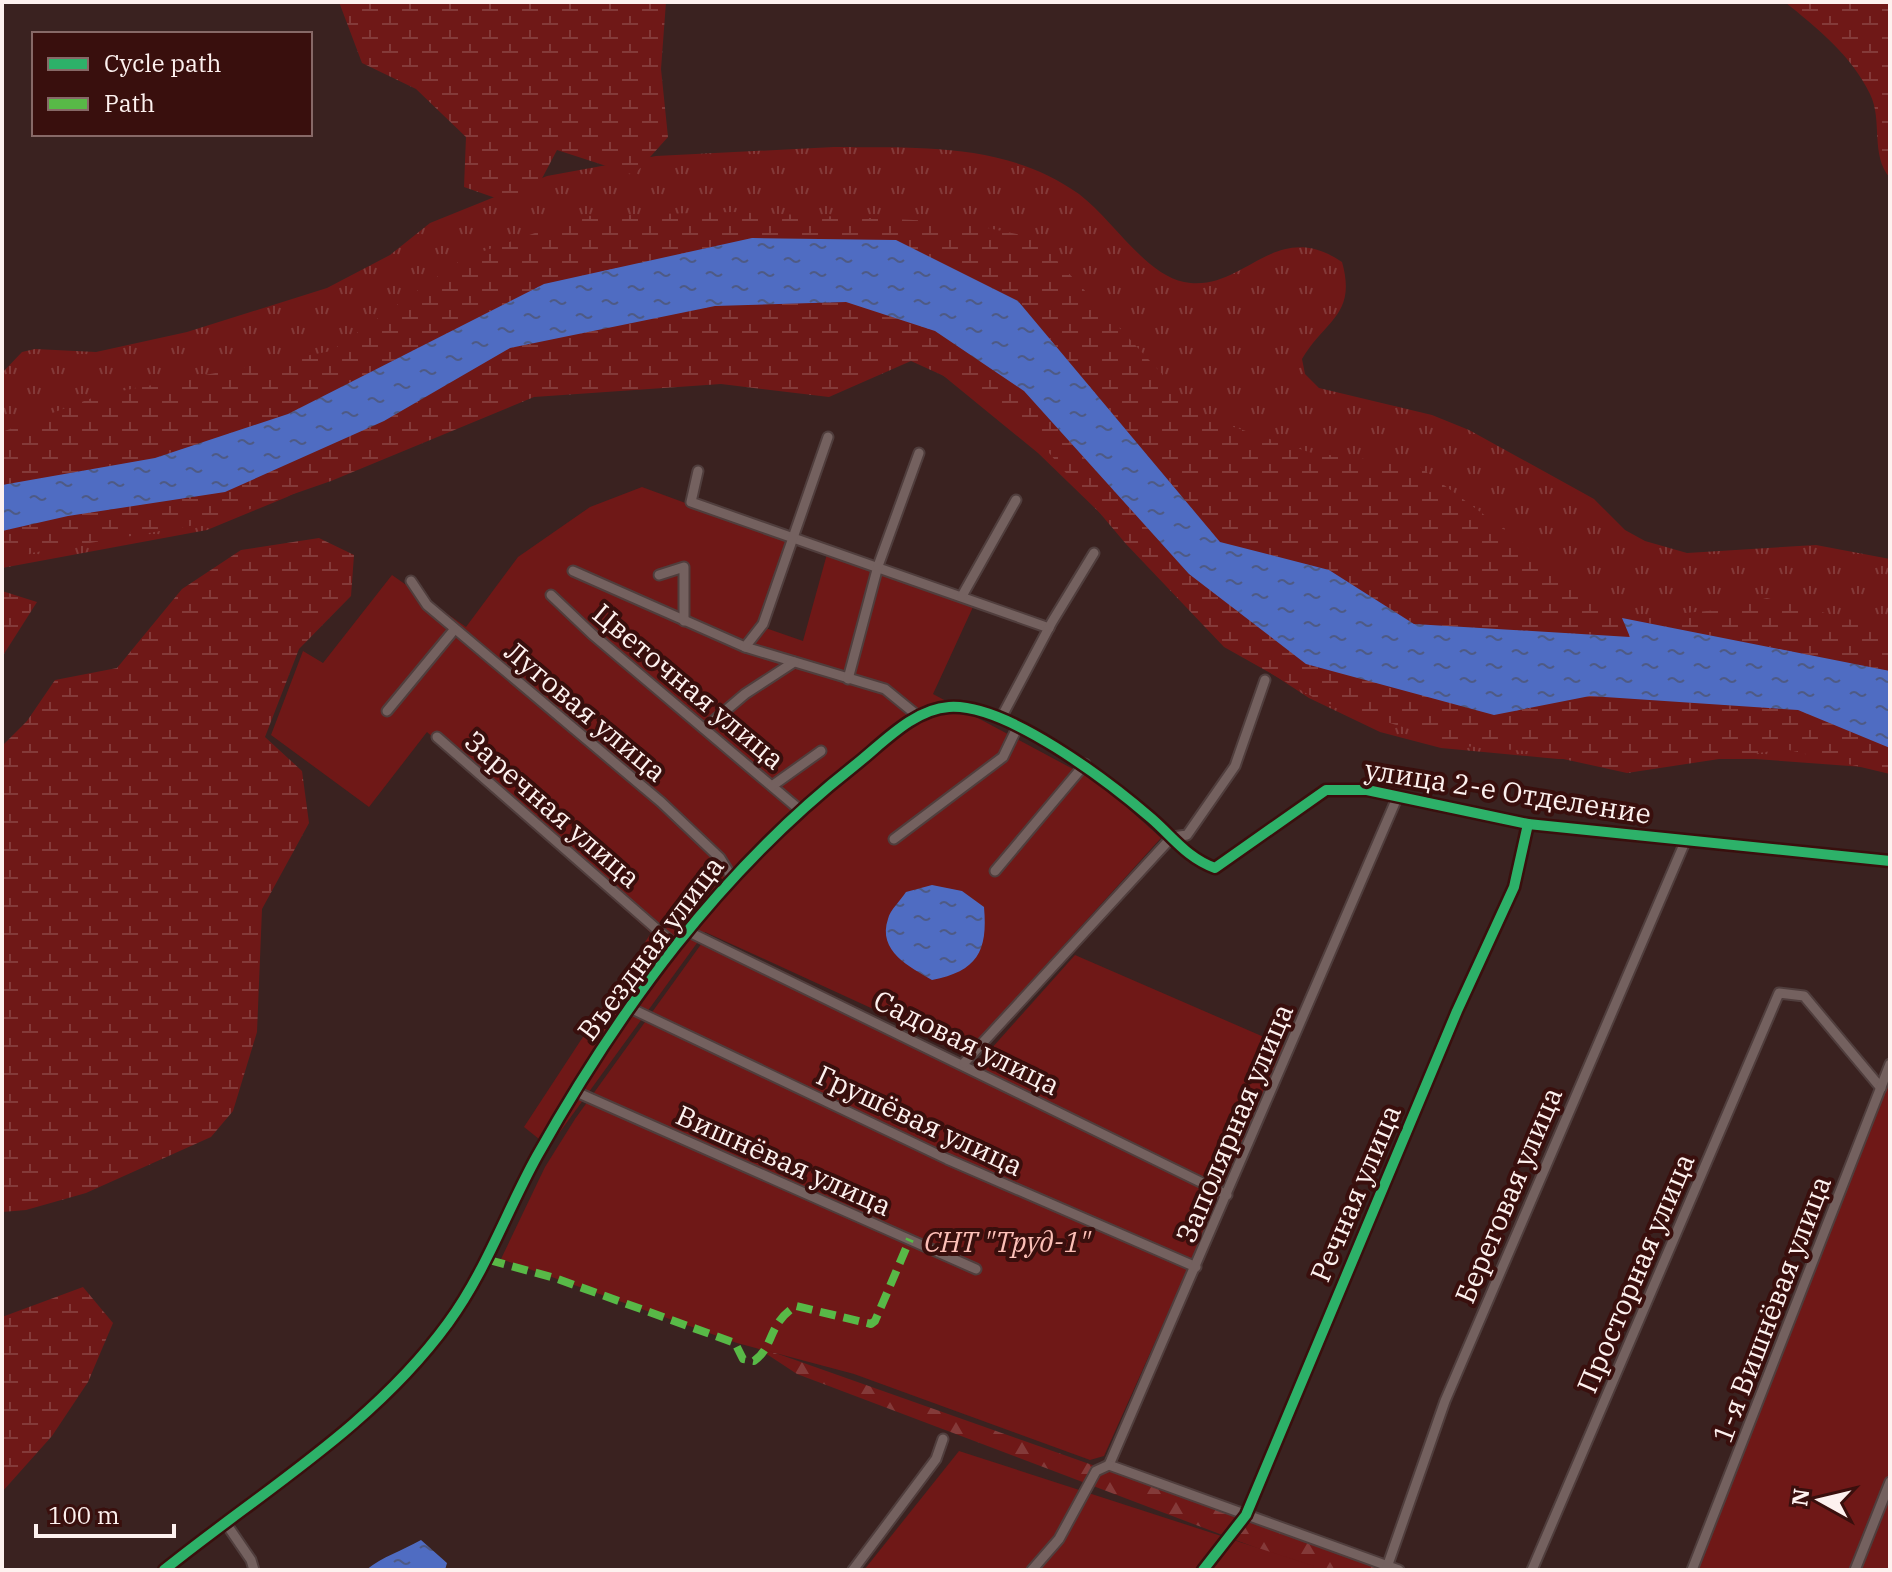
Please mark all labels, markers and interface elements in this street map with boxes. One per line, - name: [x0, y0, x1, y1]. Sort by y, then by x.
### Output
- legend: [32, 32, 312, 136]
- text: Cycle path: [104, 47, 221, 79]
- text: Path: [104, 87, 155, 119]
- street label: Цветочная улица: [585, 595, 793, 777]
- street label: Луговая улица: [497, 633, 675, 789]
- street label: Заречная улица: [457, 722, 649, 896]
- street label: улица 2-е Отделение: [1362, 750, 1654, 832]
- street label: Въездная улица: [569, 848, 731, 1048]
- street label: Садовая улица: [868, 981, 1066, 1103]
- street label: Заполярная улица: [1167, 998, 1301, 1248]
- street label: Грушёвая улица: [811, 1056, 1029, 1184]
- street label: Береговая улица: [1446, 1081, 1570, 1309]
- street label: Вишнёвая улица: [671, 1096, 897, 1224]
- street label: Речная улица: [1301, 1099, 1409, 1287]
- street label: Просторная улица: [1568, 1148, 1702, 1398]
- street label: 1-я Вишнёвая улица: [1703, 1170, 1839, 1448]
- park label: СНТ "Труд-1": [924, 1223, 1092, 1260]
- north arrow: [1780, 1460, 1860, 1540]
- text: N: [1784, 1487, 1815, 1508]
- scale bar: [36, 1488, 174, 1538]
- text: 100 m: [48, 1499, 120, 1531]

